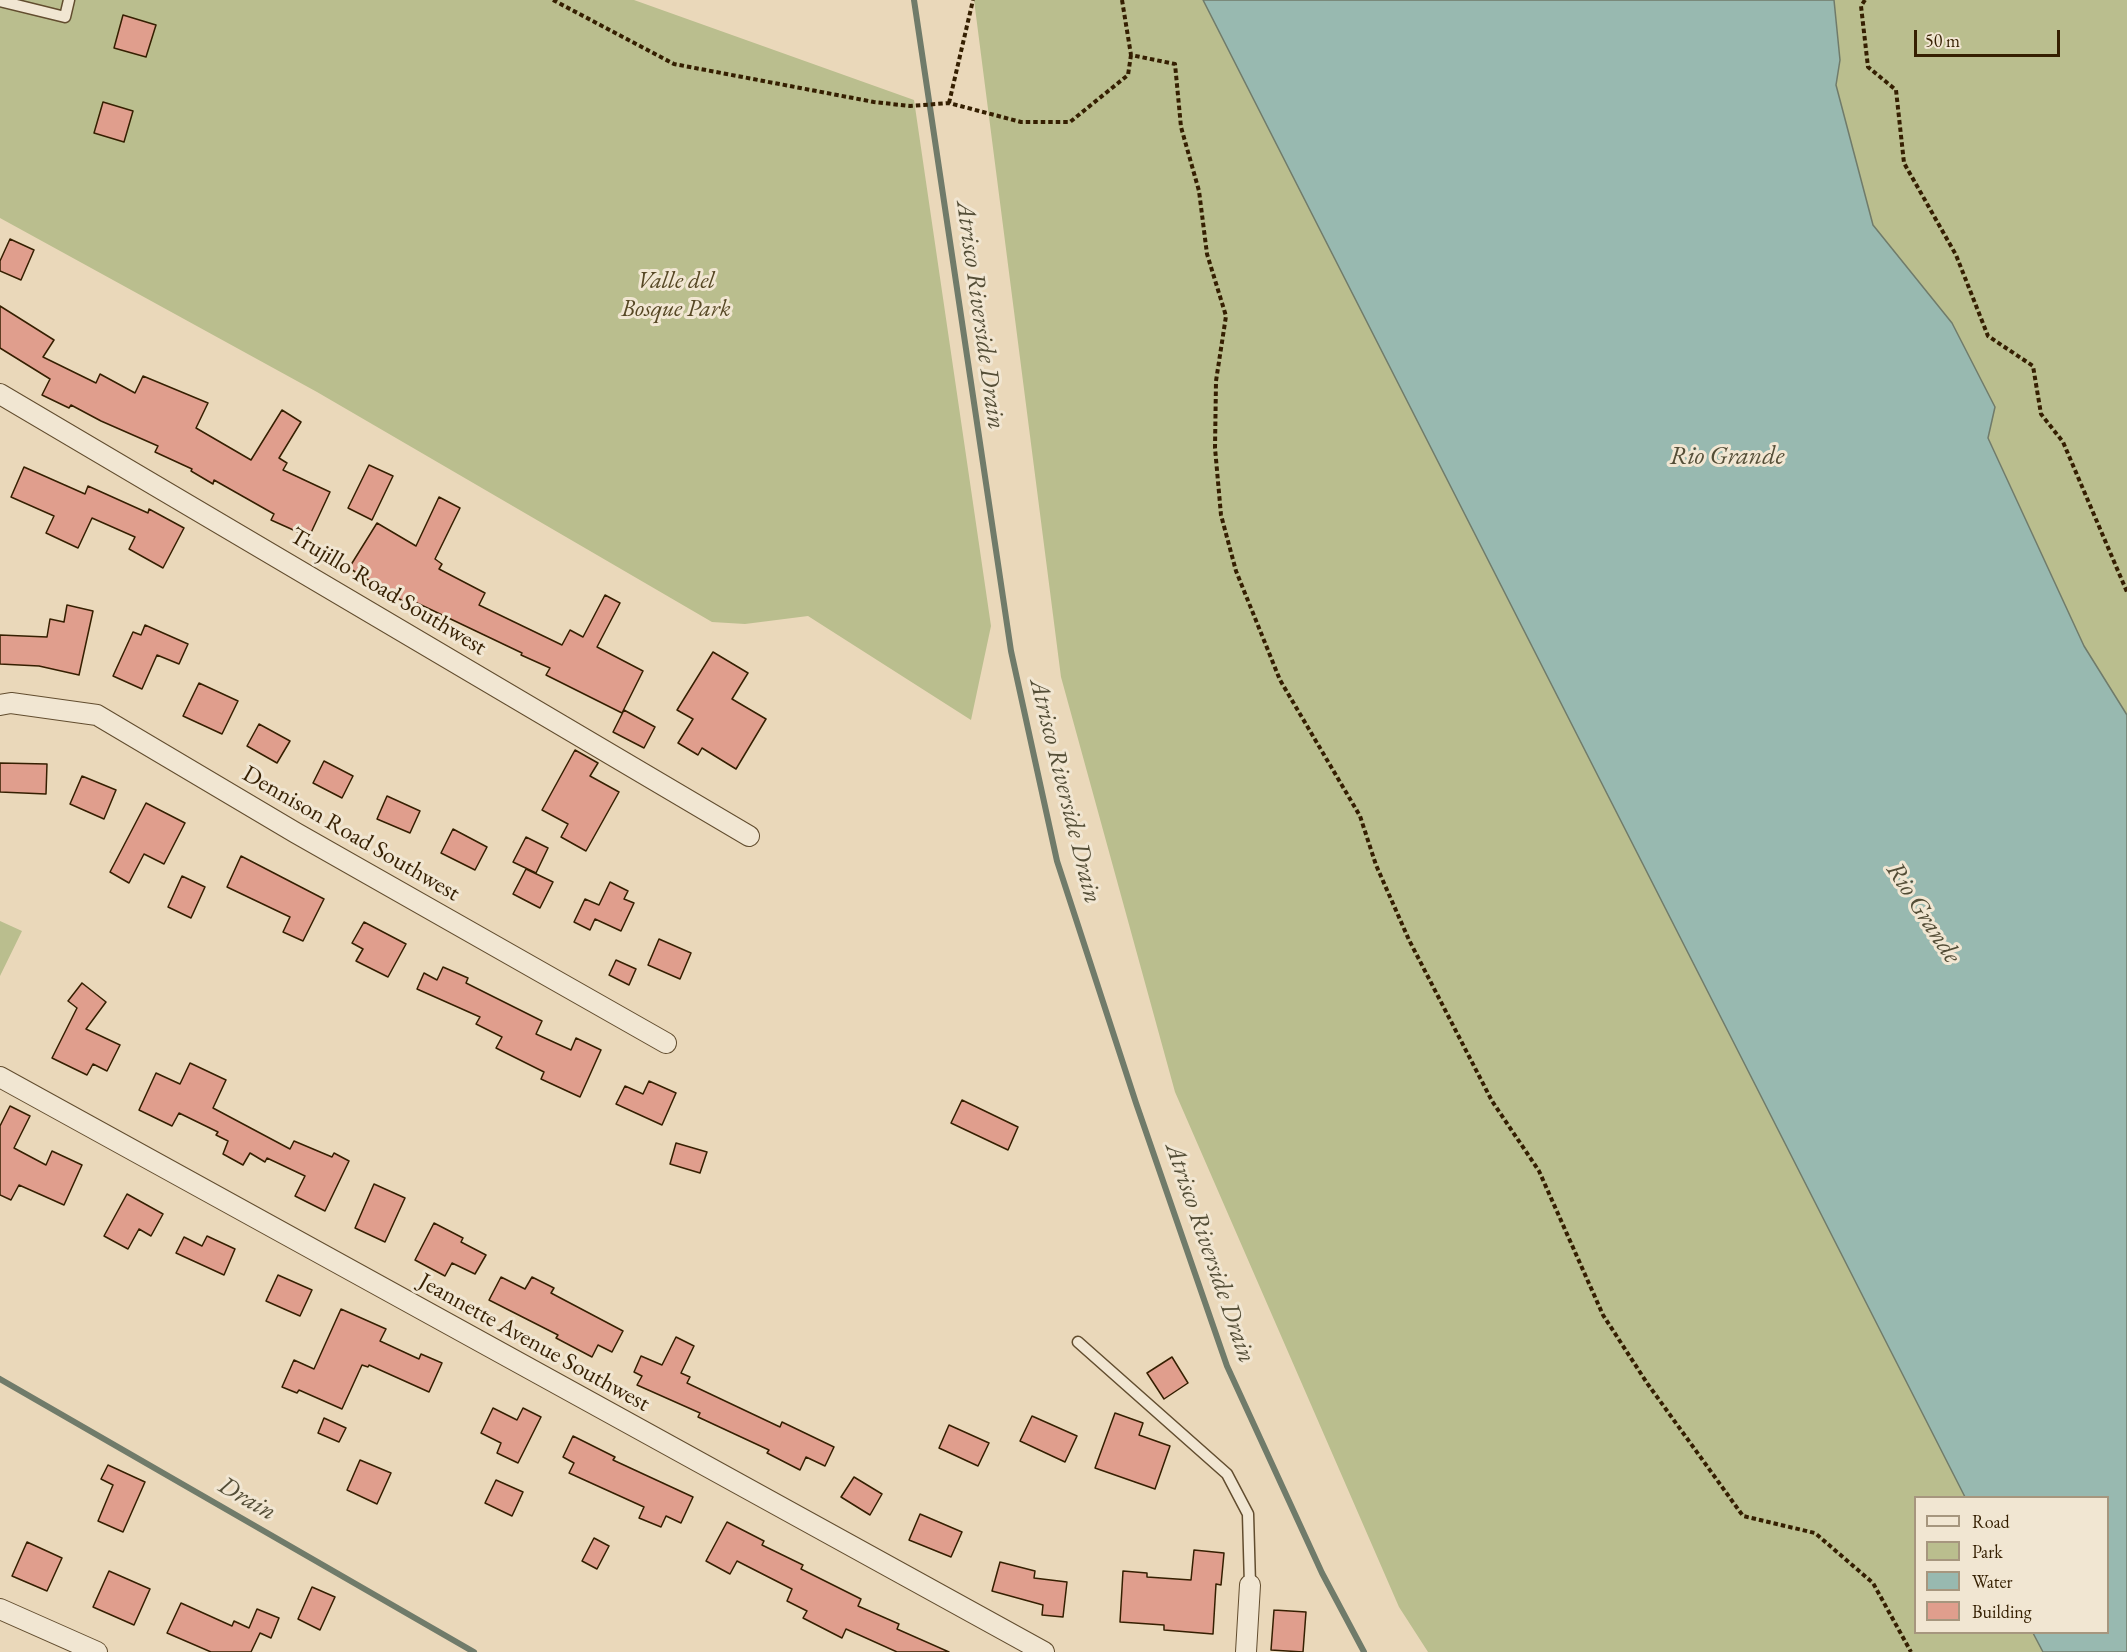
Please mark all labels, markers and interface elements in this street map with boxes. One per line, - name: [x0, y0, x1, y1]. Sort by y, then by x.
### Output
- scale bar: [1917, 18, 2062, 56]
- text: 50 m: [1925, 29, 1960, 52]
- water label: Atrisco Riverside Drain: [949, 199, 1011, 431]
- park label: Valle del Bosque Park: [621, 267, 731, 323]
- water label: Rio Grande: [1670, 441, 1784, 473]
- street label: Trujillo Road Southwest: [284, 522, 492, 662]
- water label: Atrisco Riverside Drain: [1022, 675, 1108, 907]
- street label: Dennison Road Southwest: [237, 760, 465, 908]
- water label: Rio Grande: [1879, 856, 1967, 970]
- water label: Atrisco Riverside Drain: [1158, 1139, 1262, 1367]
- street label: Jeannette Avenue Southwest: [413, 1267, 655, 1419]
- water label: Drain: [213, 1470, 281, 1528]
- legend: [1914, 1496, 2109, 1634]
- text: Road: [1972, 1510, 2010, 1533]
- text: Park: [1972, 1540, 2003, 1563]
- text: Water: [1972, 1570, 2013, 1593]
- text: Building: [1972, 1600, 2032, 1623]

